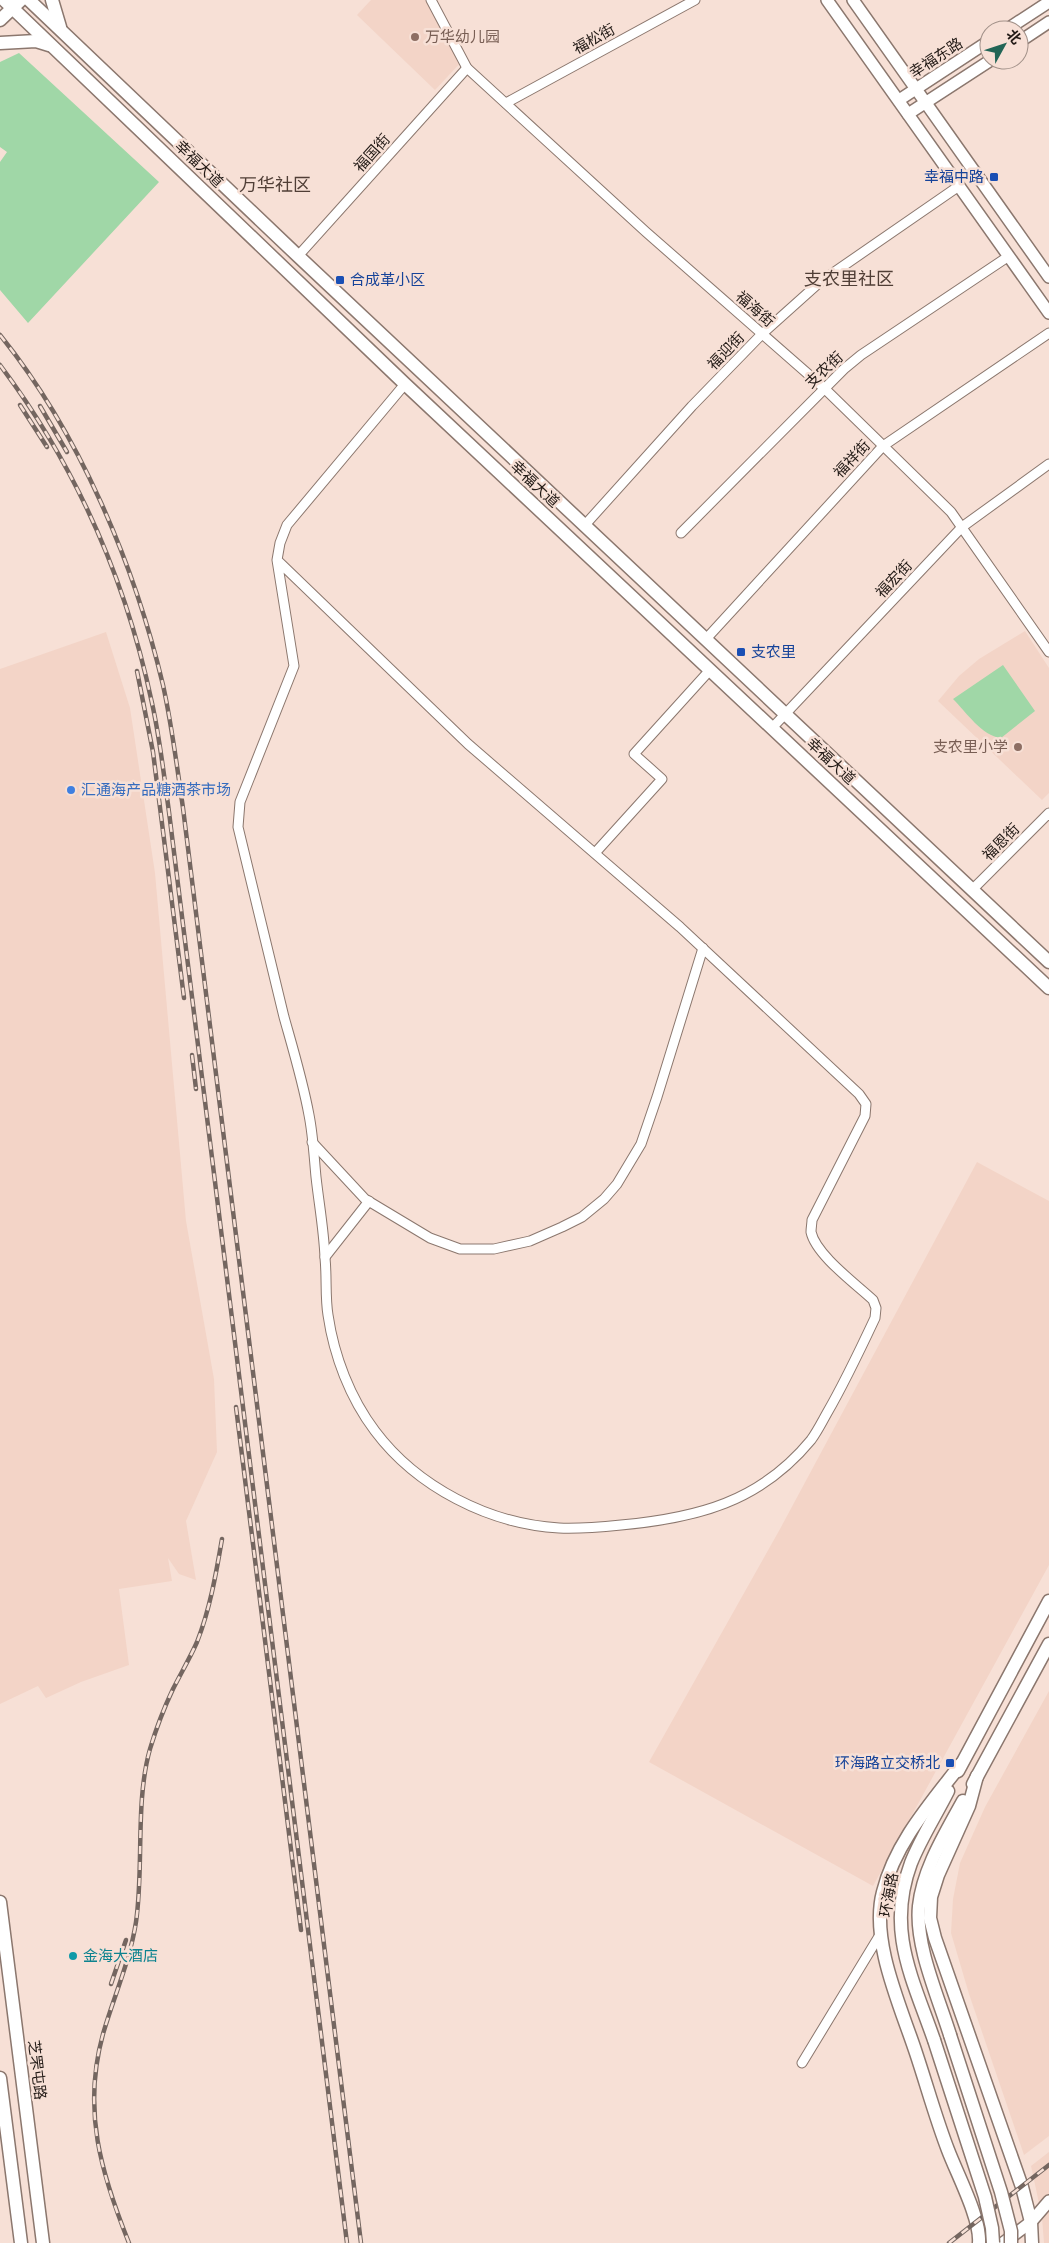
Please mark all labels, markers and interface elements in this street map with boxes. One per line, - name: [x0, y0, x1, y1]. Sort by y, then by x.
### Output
- street label: 福松街: [569, 19, 619, 59]
- north arrow: [979, 20, 1029, 70]
- text: 北: [1002, 25, 1025, 48]
- place label: 万华幼儿园: [425, 27, 500, 47]
- marker: 万华幼儿园: [409, 31, 421, 43]
- street label: 幸福东路: [905, 33, 967, 83]
- street label: 福国街: [350, 130, 394, 176]
- street label: 幸福大道: [170, 136, 228, 192]
- place label: 幸福中路: [924, 167, 984, 187]
- marker: 幸福中路: [988, 171, 1000, 183]
- district label: 万华社区: [239, 173, 311, 197]
- district label: 支农里社区: [804, 267, 894, 291]
- place label: 合成革小区: [350, 270, 425, 290]
- marker: 合成革小区: [334, 274, 346, 286]
- street label: 福海街: [731, 287, 779, 331]
- street label: 福迎街: [703, 328, 749, 374]
- street label: 支农街: [801, 347, 847, 393]
- street label: 福祥街: [829, 436, 875, 482]
- street label: 幸福大道: [506, 456, 564, 512]
- street label: 福宏街: [871, 556, 917, 602]
- place label: 支农里: [751, 642, 796, 662]
- marker: 支农里: [735, 646, 747, 658]
- street label: 幸福大道: [802, 733, 860, 789]
- place label: 支农里小学: [933, 737, 1008, 757]
- marker: 支农里小学: [1012, 741, 1024, 753]
- place label: 汇通海产品糖酒茶市场: [81, 780, 231, 800]
- marker: 汇通海产品糖酒茶市场: [65, 784, 77, 796]
- street label: 福恩街: [978, 819, 1024, 865]
- place label: 环海路立交桥北: [835, 1753, 940, 1773]
- marker: 环海路立交桥北: [944, 1757, 956, 1769]
- street label: 环海路: [875, 1871, 903, 1919]
- place label: 金海大酒店: [83, 1946, 158, 1966]
- marker: 金海大酒店: [67, 1950, 79, 1962]
- street label: 芝罘屯路: [23, 2039, 51, 2101]

